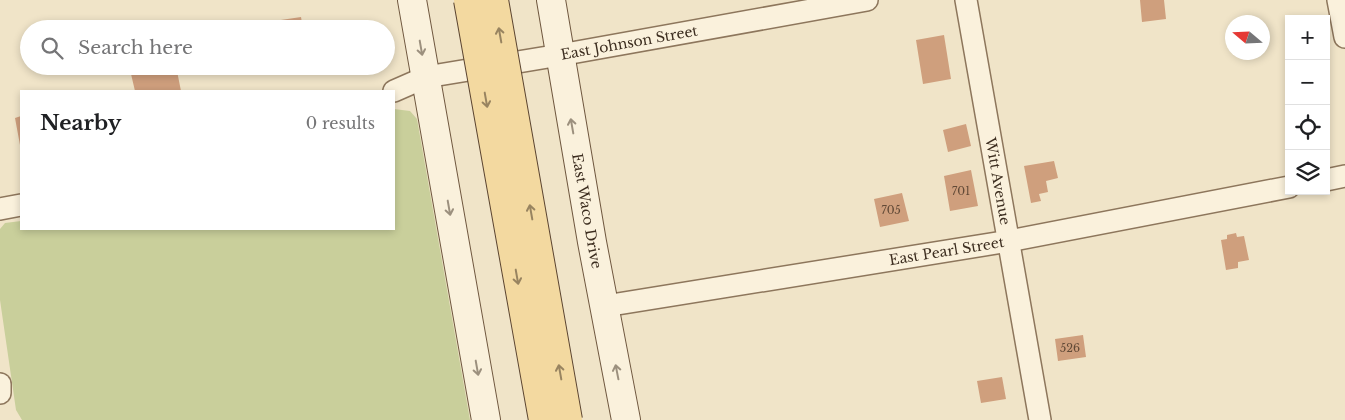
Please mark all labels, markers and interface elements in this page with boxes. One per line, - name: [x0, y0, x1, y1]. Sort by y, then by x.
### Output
- north arrow: [1225, 15, 1270, 60]
- map controls: [1285, 15, 1330, 195]
- button: +: [1285, 15, 1330, 60]
- search box: [20, 20, 395, 75]
- street label: East Johnson Street: [559, 21, 700, 64]
- one-way arrow: [494, 27, 504, 43]
- icon: search: [38, 34, 66, 62]
- text: Search here: [78, 36, 193, 59]
- one-way arrow: [416, 40, 426, 56]
- button: −: [1285, 60, 1330, 105]
- one-way arrow: [482, 92, 492, 108]
- button: locate: [1285, 105, 1330, 150]
- text: Nearby: [40, 110, 121, 136]
- text: 0 results: [306, 113, 375, 133]
- one-way arrow: [567, 119, 577, 135]
- street label: Witt Avenue: [981, 135, 1014, 226]
- button: layers: [1285, 150, 1330, 195]
- street label: East Waco Drive: [568, 152, 606, 270]
- house number: 701: [952, 184, 970, 198]
- one-way arrow: [444, 200, 454, 216]
- house number: 705: [881, 203, 901, 217]
- one-way arrow: [526, 204, 536, 220]
- street label: East Pearl Street: [888, 233, 1006, 269]
- one-way arrow: [513, 269, 523, 285]
- house number: 526: [1060, 341, 1080, 355]
- one-way arrow: [473, 360, 482, 376]
- one-way arrow: [554, 364, 564, 380]
- one-way arrow: [612, 365, 622, 381]

